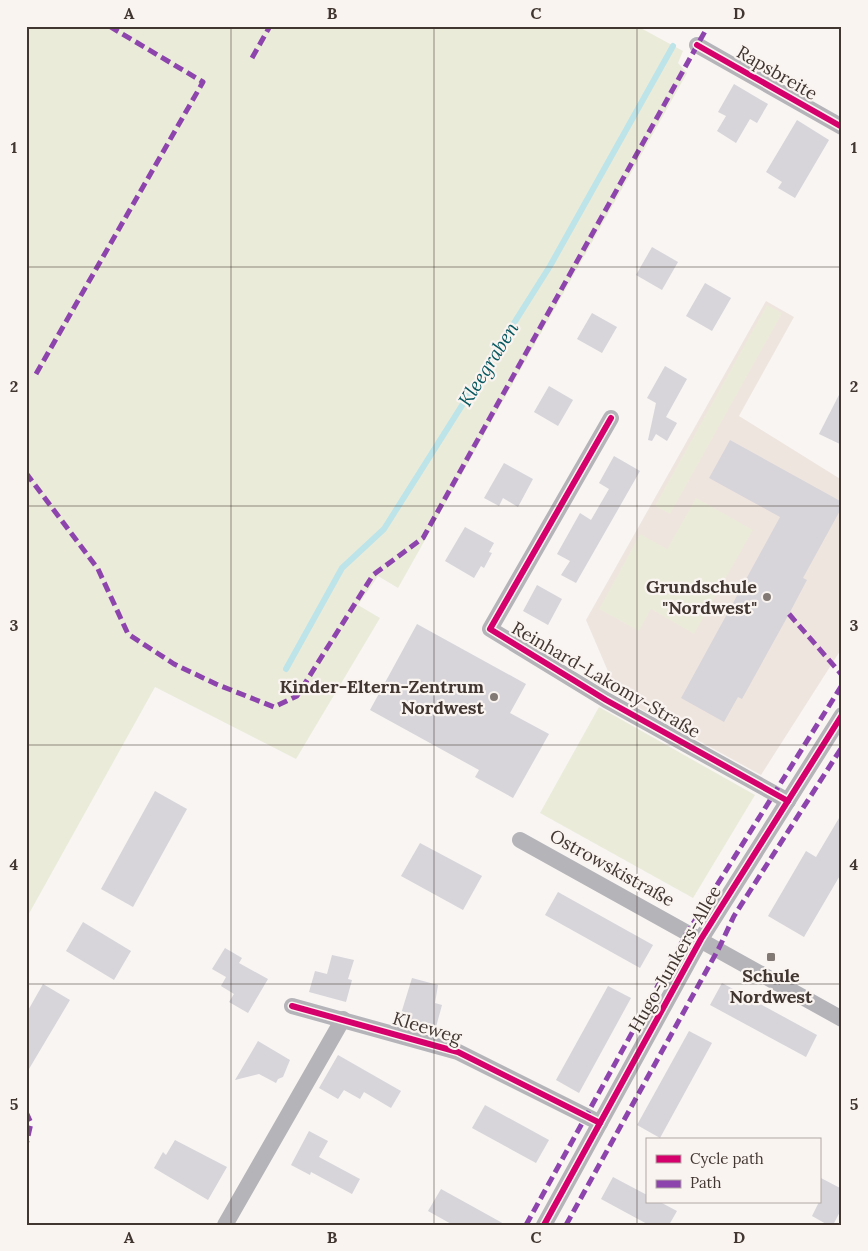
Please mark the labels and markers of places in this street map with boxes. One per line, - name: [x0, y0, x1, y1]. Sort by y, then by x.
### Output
- place label: Grundschule "Nordwest": [646, 575, 757, 619]
- marker: Grundschule "Nordwest": [761, 591, 773, 603]
- place label: Kinder-Eltern-Zentrum Nordwest: [279, 675, 485, 719]
- marker: Kinder-Eltern-Zentrum Nordwest: [488, 691, 500, 703]
- marker: Schule Nordwest: [765, 951, 777, 963]
- place label: Schule Nordwest: [730, 964, 813, 1008]

